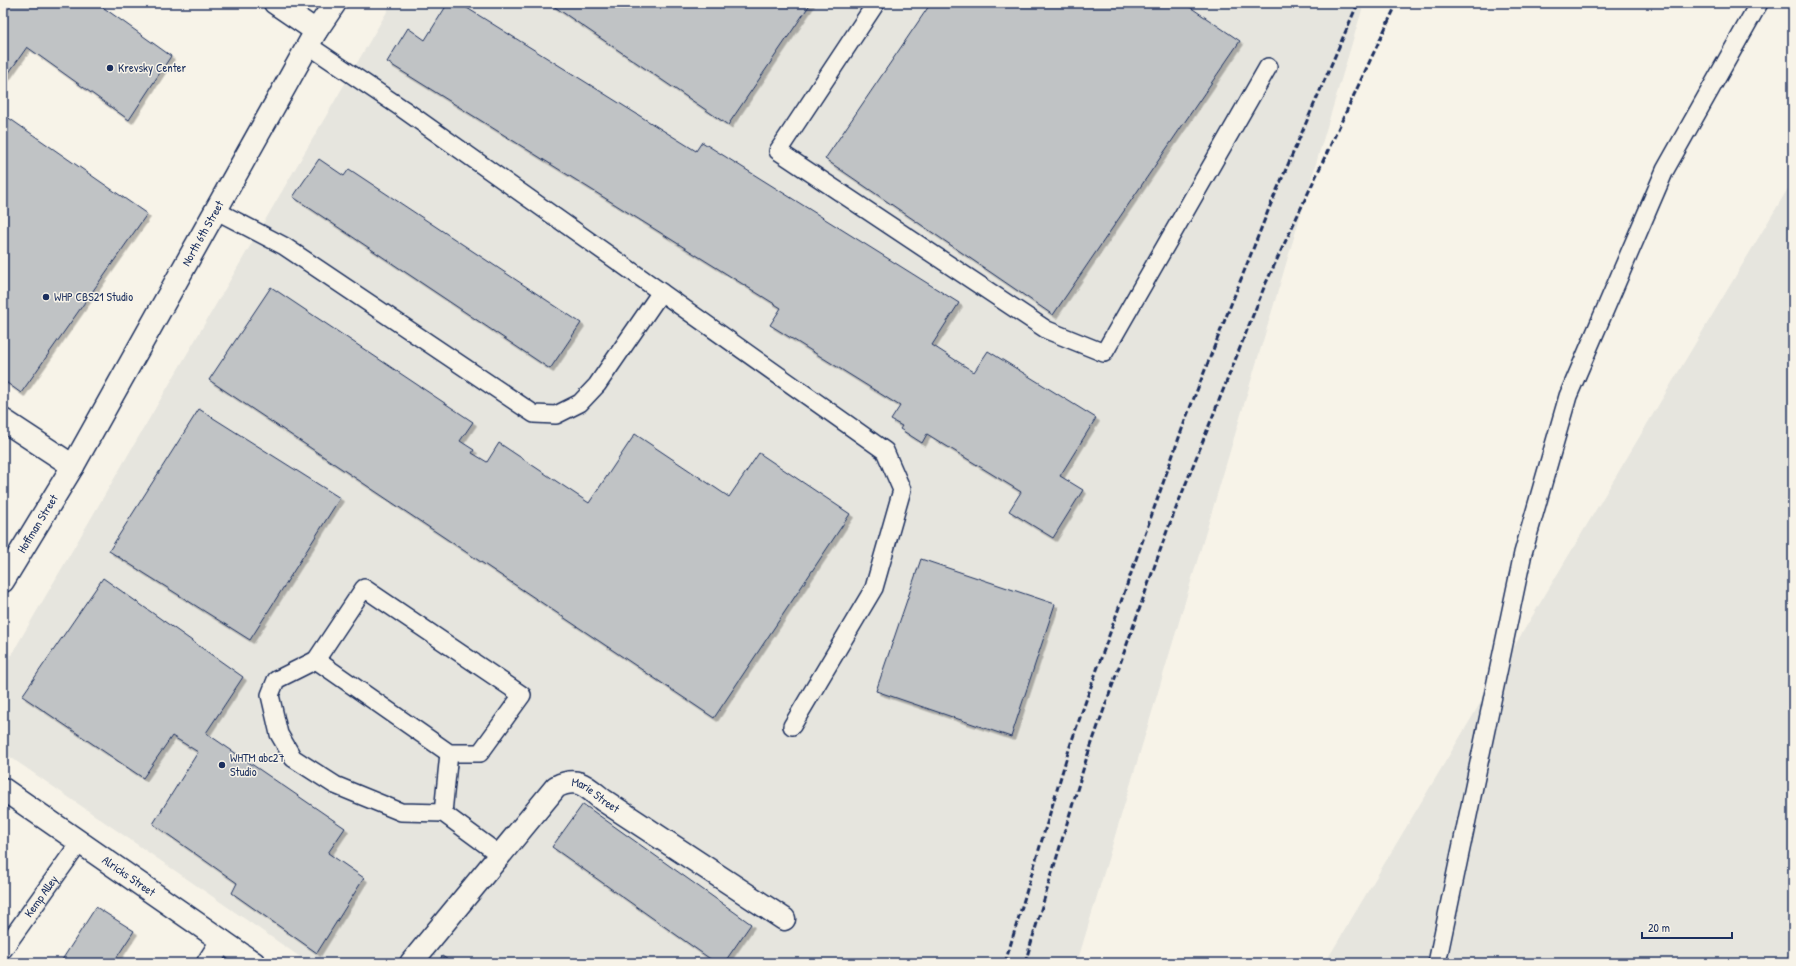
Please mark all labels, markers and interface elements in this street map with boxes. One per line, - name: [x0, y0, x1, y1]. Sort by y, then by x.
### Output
- place label: Krevsky Center: [118, 59, 187, 76]
- marker: Krevsky Center: [105, 63, 115, 73]
- street label: North 6th Street: [177, 197, 228, 269]
- place label: WHP CBS21 Studio: [54, 288, 133, 305]
- marker: WHP CBS21 Studio: [41, 292, 51, 302]
- street label: Hoffman Street: [13, 490, 62, 556]
- place label: WHTM abc27 Studio: [230, 749, 284, 780]
- marker: WHTM abc27 Studio: [217, 760, 227, 770]
- street label: Marie Street: [571, 773, 624, 817]
- street label: Alricks Street: [99, 851, 160, 901]
- street label: Kemp Alley: [20, 871, 62, 920]
- scale bar: [1642, 914, 1732, 940]
- text: 20 m: [1648, 919, 1670, 936]

